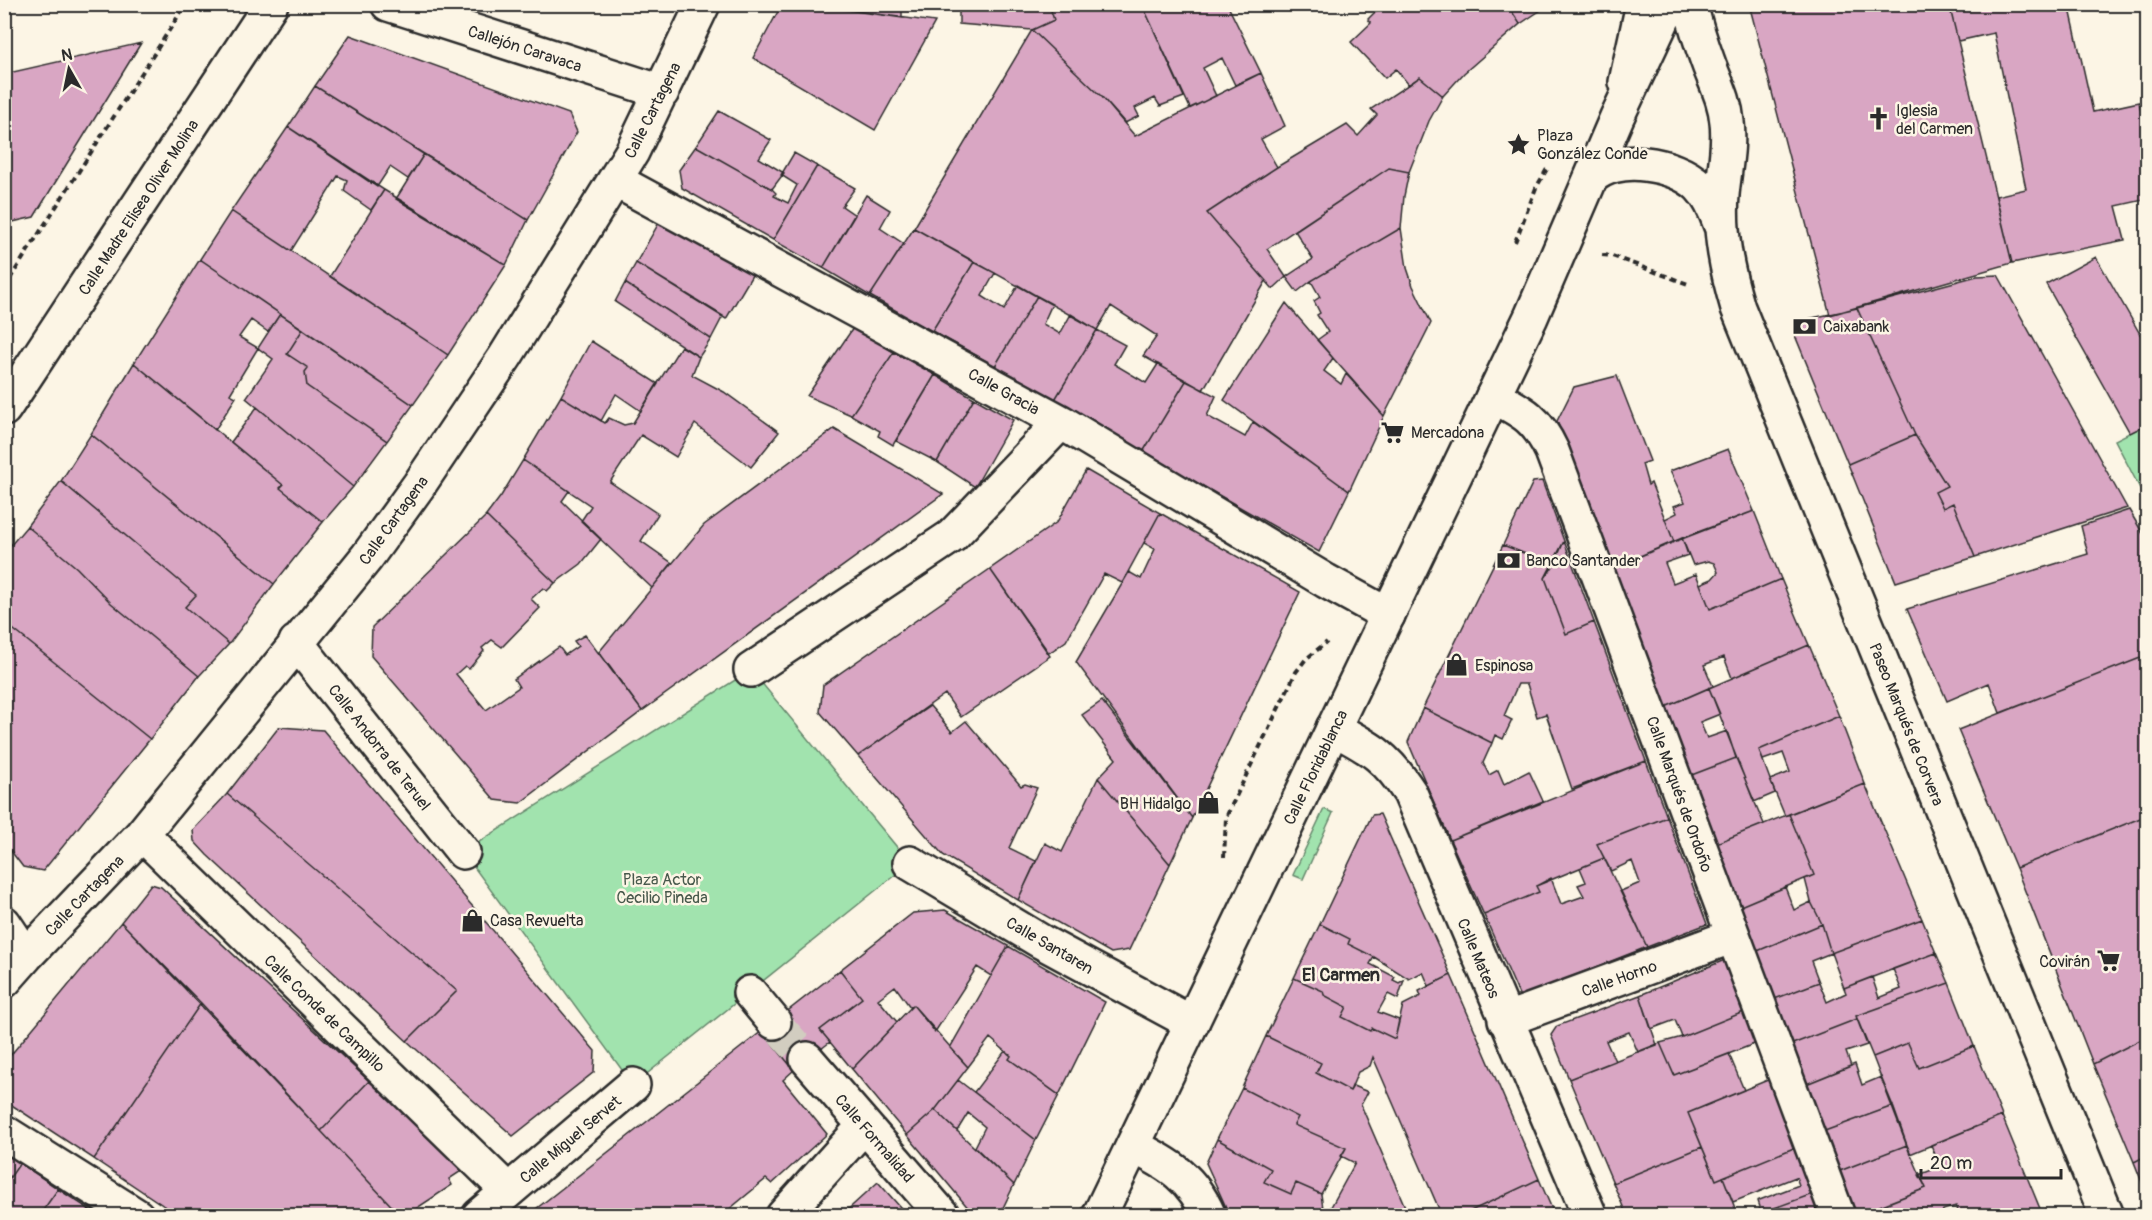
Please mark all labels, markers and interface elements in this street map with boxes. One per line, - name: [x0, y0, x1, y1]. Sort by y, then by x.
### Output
- street label: Callejón Caravaca: [465, 21, 584, 77]
- north arrow: [39, 39, 99, 99]
- text: N: [60, 44, 74, 66]
- street label: Calle Cartagena: [620, 59, 686, 162]
- place label: Iglesia del Carmen: [1896, 101, 1973, 139]
- church icon: Iglesia del Carmen: [1865, 106, 1891, 132]
- street label: Calle Madre Elisea Oliver Molina: [75, 116, 203, 299]
- place label: Plaza González Conde: [1537, 126, 1648, 164]
- place icon: Plaza González Conde: [1506, 131, 1532, 157]
- bank icon: Caixabank: [1792, 313, 1818, 339]
- place label: Caixabank: [1823, 317, 1889, 337]
- street label: Calle Gracia: [964, 364, 1043, 420]
- supermarket icon: Mercadona: [1380, 419, 1406, 445]
- place label: Mercadona: [1411, 423, 1484, 443]
- street label: Calle Cartagena: [355, 472, 433, 569]
- bank icon: Banco Santander: [1495, 547, 1521, 573]
- place label: Banco Santander: [1526, 551, 1641, 571]
- street label: Paseo Marqués de Corvera: [1864, 640, 1948, 809]
- shop icon: Espinosa: [1444, 652, 1470, 678]
- place label: Espinosa: [1475, 656, 1533, 676]
- street label: Calle Andorra de Teruel: [324, 680, 435, 815]
- street label: Calle Floridablanca: [1279, 707, 1352, 828]
- street label: Calle Marqués de Ordoño: [1642, 714, 1717, 875]
- shop icon: BH Hidalgo: [1196, 790, 1222, 816]
- place label: BH Hidalgo: [1120, 794, 1191, 814]
- street label: Calle Cartagena: [41, 851, 128, 941]
- park label: Plaza Actor Cecilio Pineda: [616, 870, 708, 908]
- shop icon: Casa Revuelta: [459, 907, 485, 933]
- place label: Casa Revuelta: [490, 911, 583, 931]
- street label: Calle Santaren: [1002, 913, 1097, 979]
- street label: Calle Mateos: [1452, 915, 1504, 1001]
- supermarket icon: Covirán: [2095, 948, 2121, 974]
- street label: Calle Conde de Campillo: [260, 951, 389, 1077]
- place label: Covirán: [2039, 952, 2090, 972]
- street label: Calle Horno: [1579, 956, 1660, 1002]
- district label: El Carmen: [1302, 964, 1380, 987]
- street label: Calle Formalidad: [830, 1090, 918, 1187]
- street label: Calle Miguel Servet: [516, 1091, 626, 1188]
- scale bar: [1921, 1142, 2060, 1180]
- text: 20 m: [1930, 1152, 1972, 1175]

